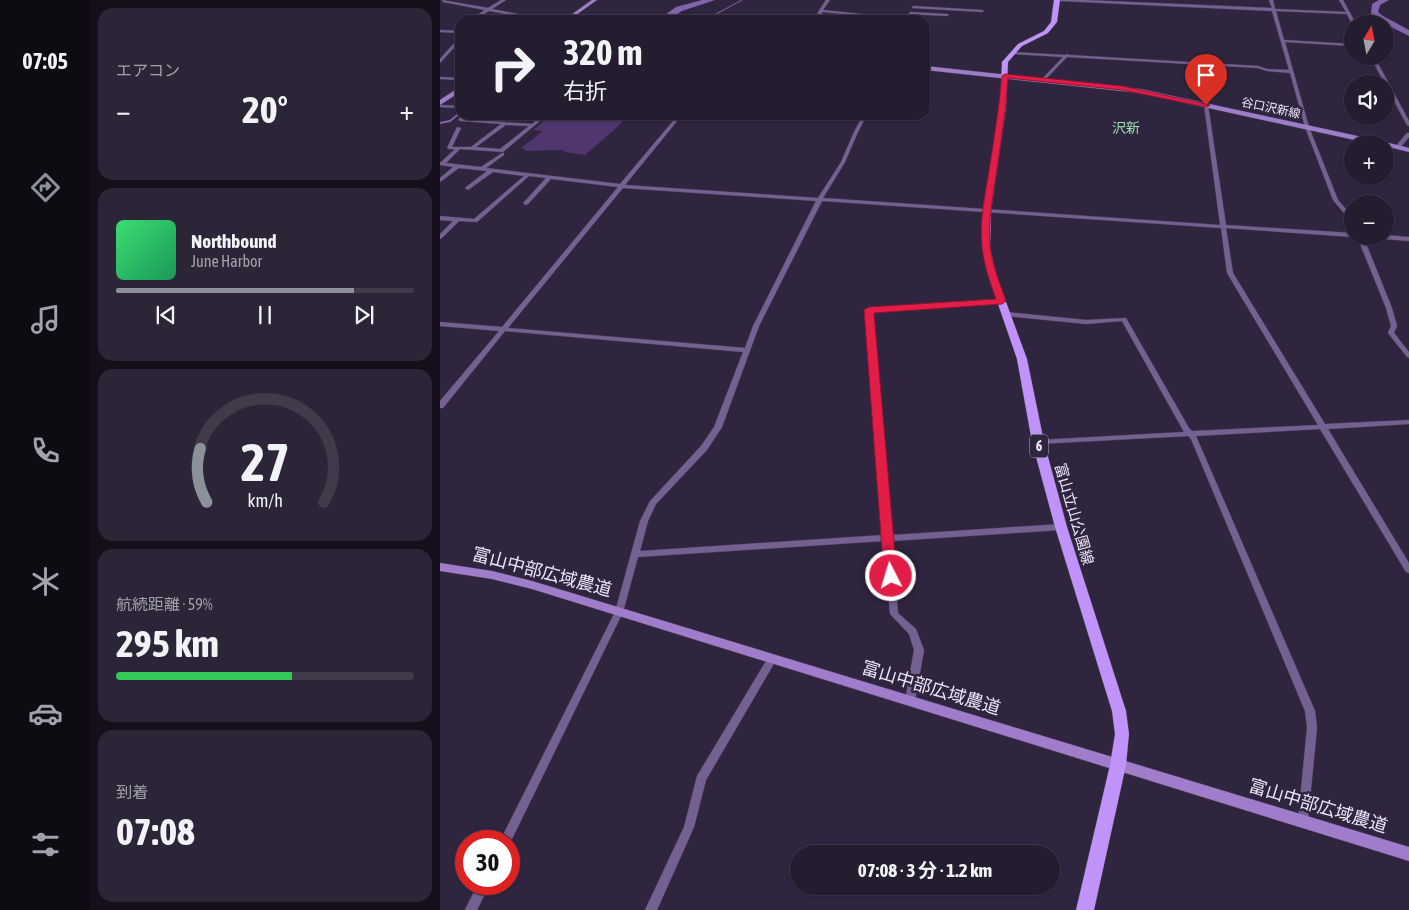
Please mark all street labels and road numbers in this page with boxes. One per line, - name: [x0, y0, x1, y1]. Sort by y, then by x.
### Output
- street label: 谷口沢新線: [1240, 95, 1302, 121]
- road number: 6: [1030, 434, 1048, 458]
- street label: 富山立山公園線: [1052, 461, 1097, 567]
- street label: 富山中部広域農道: [470, 543, 614, 600]
- street label: 富山中部広域農道: [859, 656, 1003, 719]
- street label: 富山中部広域農道: [1246, 774, 1390, 837]

